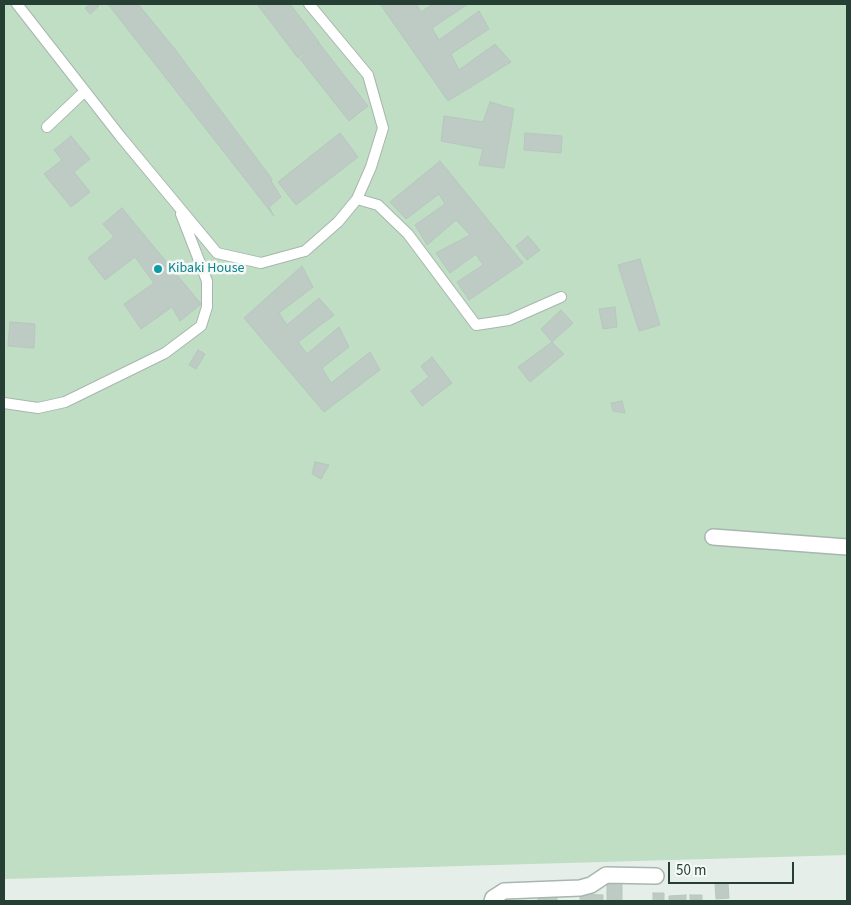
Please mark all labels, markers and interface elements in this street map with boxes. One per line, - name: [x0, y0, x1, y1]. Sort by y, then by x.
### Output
- place label: Kibaki House: [168, 261, 244, 277]
- marker: Kibaki House: [152, 263, 164, 275]
- scale bar: [671, 852, 797, 884]
- text: 50 m: [676, 860, 706, 881]

